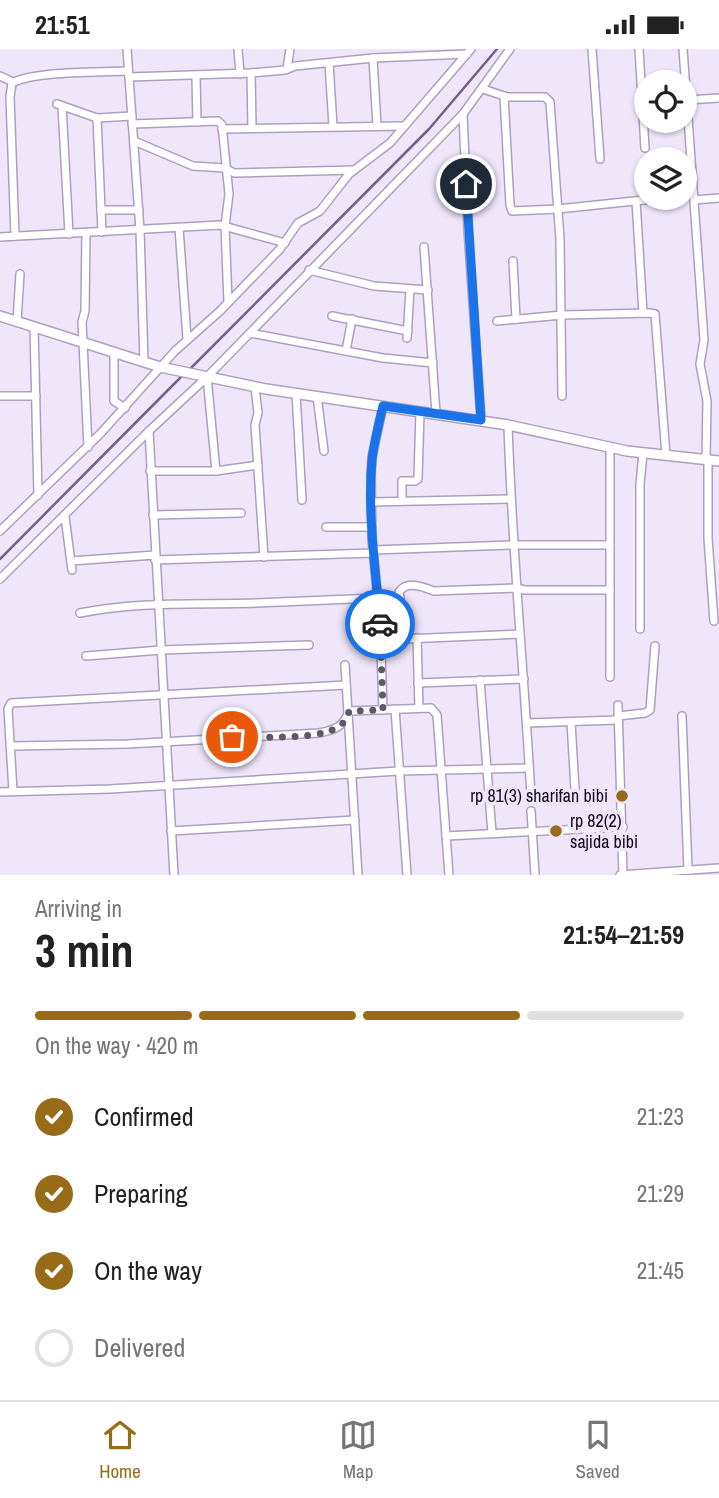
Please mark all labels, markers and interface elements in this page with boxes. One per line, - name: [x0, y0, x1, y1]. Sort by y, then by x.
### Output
- text: 21:51: [35, 7, 90, 42]
- map controls: [634, 70, 697, 210]
- button: locate: [634, 70, 697, 133]
- button: layers: [634, 147, 697, 210]
- pin: [436, 154, 496, 214]
- icon: home: [447, 165, 485, 203]
- courier: [345, 589, 415, 659]
- icon: car: [361, 605, 399, 643]
- pin: [202, 707, 262, 767]
- icon: bag: [213, 718, 251, 756]
- place label: rp 81(3) sharifan bibi: [470, 783, 608, 808]
- marker: rp 81(3) sharifan bibi: [614, 788, 630, 804]
- place label: rp 82(2) sajida bibi: [570, 808, 638, 854]
- marker: rp 82(2) sajida bibi: [548, 823, 564, 839]
- text: Arriving in: [35, 893, 122, 924]
- text: 21:54–21:59: [563, 917, 684, 952]
- text: 3 min: [35, 919, 134, 981]
- text: On the way · 420 m: [35, 1030, 199, 1061]
- icon: check: [35, 1098, 73, 1136]
- text: Confirmed: [94, 1099, 194, 1134]
- text: 21:23: [637, 1101, 684, 1132]
- icon: check: [35, 1175, 73, 1213]
- text: Preparing: [94, 1176, 188, 1211]
- text: 21:29: [637, 1178, 684, 1209]
- icon: check: [35, 1252, 73, 1290]
- text: On the way: [94, 1253, 202, 1288]
- text: 21:45: [637, 1255, 684, 1286]
- text: Delivered: [94, 1330, 185, 1365]
- tab: Home: [99, 1416, 141, 1484]
- tab: Map: [339, 1416, 377, 1484]
- tab: Saved: [576, 1416, 620, 1484]

